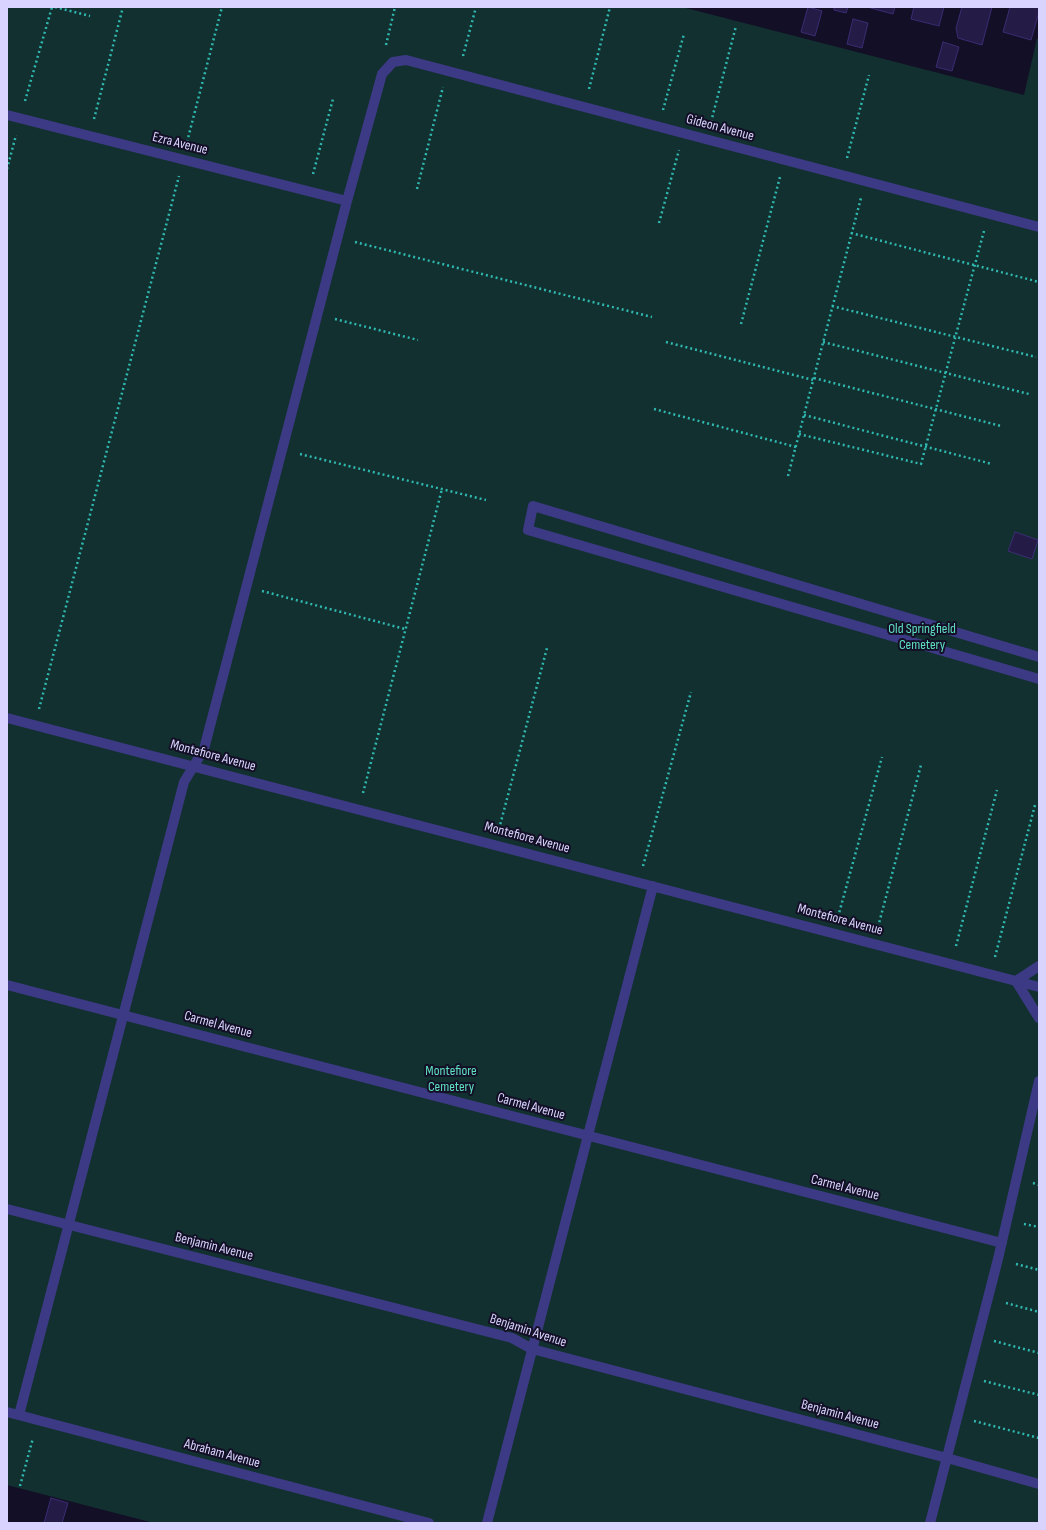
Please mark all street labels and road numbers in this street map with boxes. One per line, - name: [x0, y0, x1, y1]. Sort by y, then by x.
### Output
- street label: Gideon Avenue: [684, 111, 756, 145]
- street label: Ezra Avenue: [151, 129, 209, 159]
- street label: Montefiore Avenue: [168, 737, 258, 775]
- street label: Montefiore Avenue: [482, 819, 572, 857]
- street label: Montefiore Avenue: [795, 901, 885, 939]
- street label: Carmel Avenue: [182, 1008, 254, 1042]
- street label: Carmel Avenue: [495, 1090, 567, 1124]
- street label: Carmel Avenue: [809, 1171, 881, 1205]
- street label: Benjamin Avenue: [173, 1229, 255, 1265]
- street label: Benjamin Avenue: [487, 1311, 569, 1351]
- street label: Benjamin Avenue: [799, 1397, 881, 1433]
- street label: Abraham Avenue: [182, 1436, 262, 1472]

